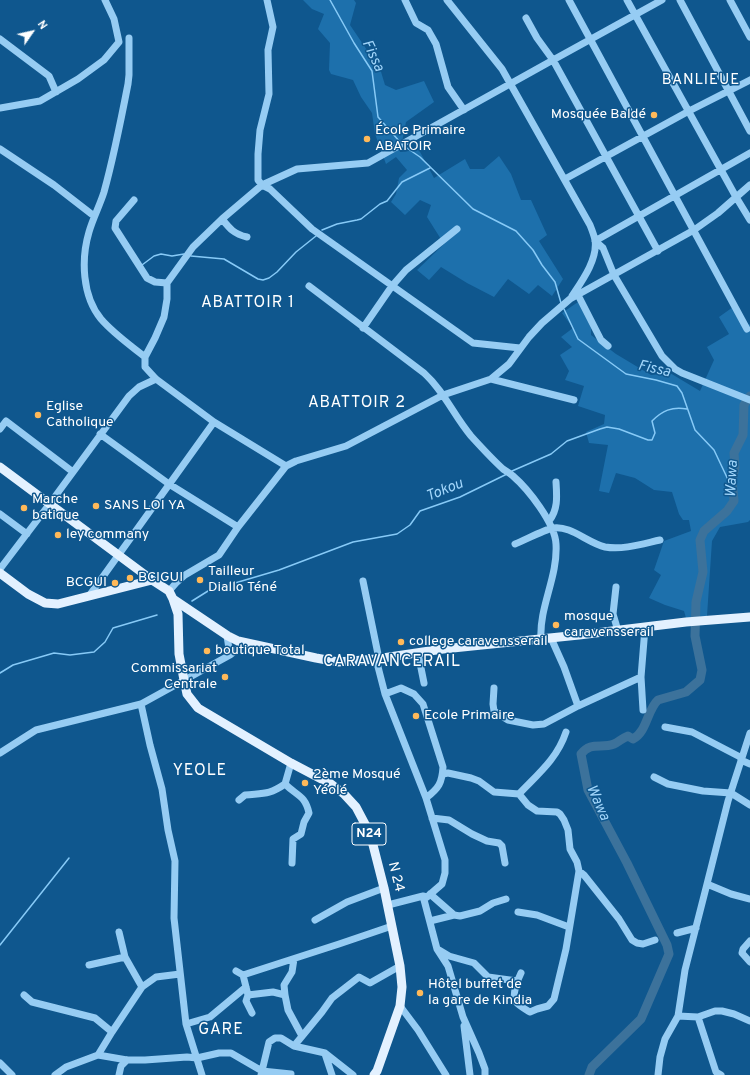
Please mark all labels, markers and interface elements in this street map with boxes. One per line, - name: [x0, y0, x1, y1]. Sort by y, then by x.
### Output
- north arrow: [12, 12, 52, 52]
- text: N: [34, 18, 50, 32]
- water label: Fissa: [357, 37, 387, 75]
- district label: BANLIEUE: [662, 72, 740, 90]
- place label: Mosquée Baldé: [551, 107, 646, 123]
- marker: Mosquée Baldé: [649, 110, 659, 120]
- place label: École Primaire ABATOIR: [375, 123, 466, 156]
- marker: École Primaire ABATOIR: [362, 134, 372, 144]
- district label: ABATTOIR 1: [201, 294, 295, 314]
- water label: Fissa: [636, 358, 672, 382]
- district label: ABATTOIR 2: [308, 394, 406, 414]
- place label: Eglise Catholique: [46, 399, 114, 432]
- marker: Eglise Catholique: [33, 410, 43, 420]
- water label: Wawa: [723, 460, 743, 498]
- water label: Tokou: [424, 475, 466, 507]
- place label: Marche batique: [32, 492, 79, 524]
- place label: SANS LOI YA: [104, 498, 185, 514]
- marker: SANS LOI YA: [91, 501, 101, 511]
- marker: Marche batique: [19, 503, 29, 513]
- place label: ley commany: [66, 527, 149, 543]
- marker: ley commany: [53, 530, 63, 540]
- place label: Tailleur Diallo Téné: [208, 564, 277, 596]
- place label: BCIGUI: [138, 570, 183, 586]
- marker: BCIGUI: [125, 573, 135, 583]
- place label: BCGUI: [66, 575, 107, 591]
- marker: Tailleur Diallo Téné: [195, 575, 205, 585]
- marker: BCGUI: [110, 578, 120, 588]
- place label: mosque caravensserail: [564, 609, 654, 642]
- marker: mosque caravensserail: [551, 620, 561, 630]
- place label: college caravensserail: [409, 634, 548, 650]
- marker: college caravensserail: [396, 637, 406, 647]
- place label: boutique Total: [215, 643, 305, 659]
- marker: boutique Total: [202, 646, 212, 656]
- district label: CARAVANCERAIL: [323, 653, 461, 673]
- place label: Commissariat Centrale: [131, 661, 217, 694]
- marker: Commissariat Centrale: [220, 672, 230, 682]
- place label: Ecole Primaire: [424, 708, 515, 724]
- marker: Ecole Primaire: [411, 711, 421, 721]
- district label: YEOLE: [173, 762, 227, 782]
- place label: 2ème Mosqué Yéolé: [313, 767, 401, 800]
- marker: 2ème Mosqué Yéolé: [300, 778, 310, 788]
- water label: Wawa: [581, 782, 613, 824]
- road number: N24: [352, 823, 386, 845]
- street label: N 24: [383, 860, 407, 894]
- place label: Hôtel buffet de la gare de Kindia: [428, 977, 532, 1010]
- marker: Hôtel buffet de la gare de Kindia: [415, 988, 425, 998]
- district label: GARE: [198, 1021, 244, 1041]

